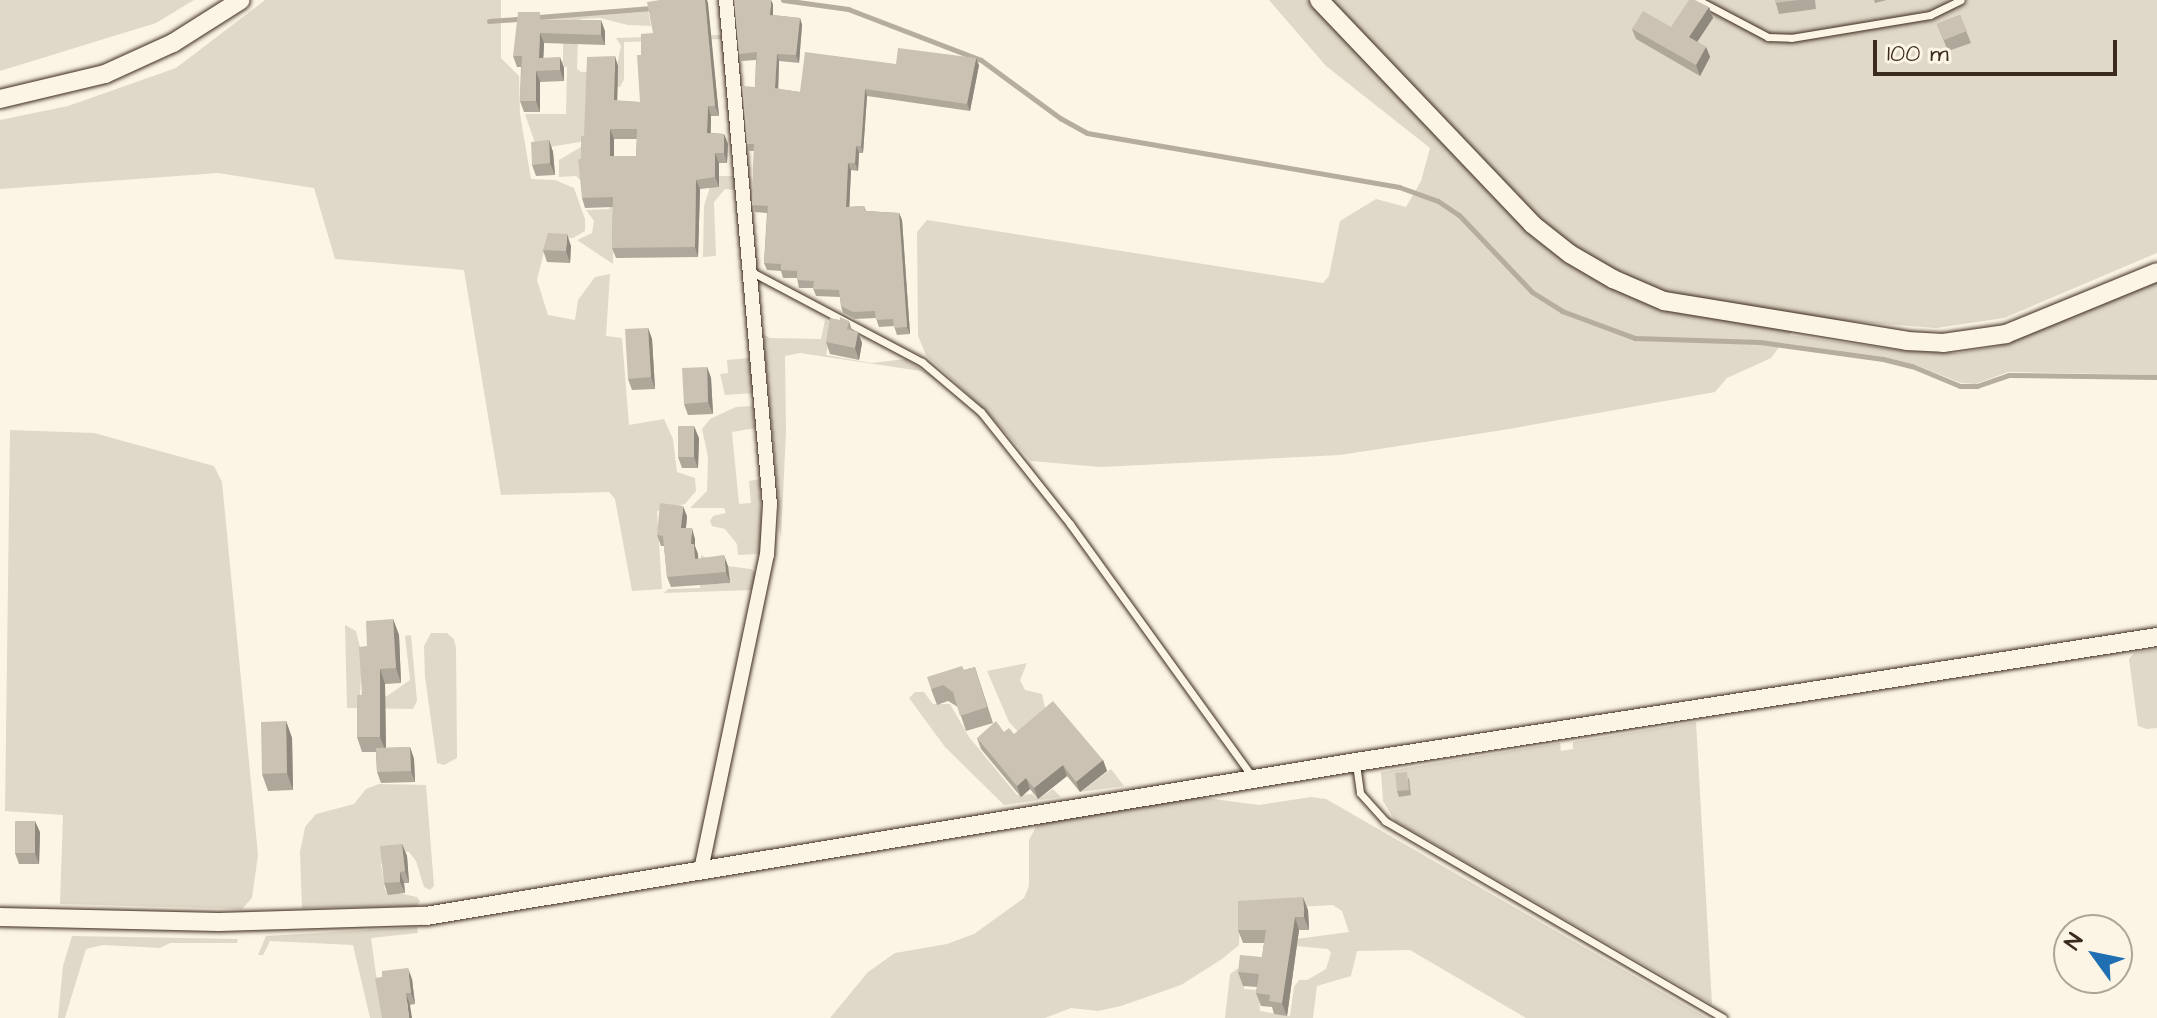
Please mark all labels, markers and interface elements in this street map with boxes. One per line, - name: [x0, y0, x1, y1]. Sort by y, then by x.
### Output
- scale bar: [1877, 24, 2121, 74]
- text: 100 m: [1887, 37, 1949, 71]
- north arrow: [2053, 914, 2133, 994]
- text: N: [2057, 928, 2091, 956]

